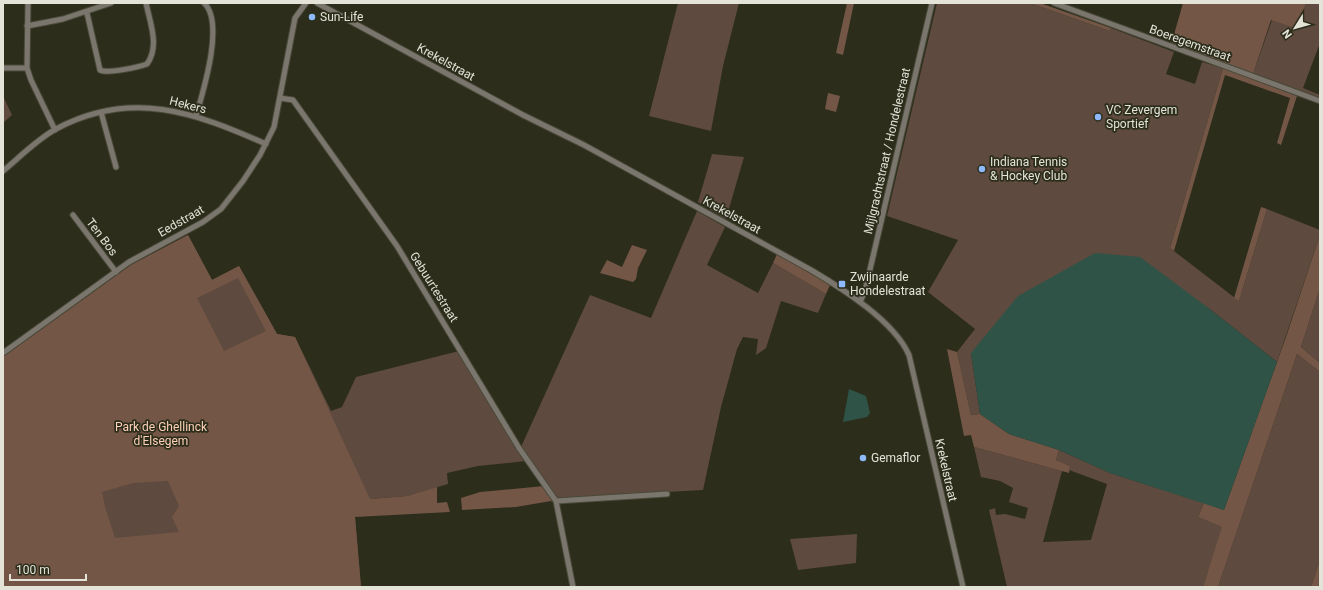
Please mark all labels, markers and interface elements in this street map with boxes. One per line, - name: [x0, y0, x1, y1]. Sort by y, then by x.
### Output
- north arrow: [1275, 8, 1315, 48]
- place label: Sun-Life: [320, 10, 363, 24]
- marker: Sun-Life: [307, 12, 317, 22]
- street label: Boeregemstraat: [1147, 22, 1233, 64]
- text: N: [1280, 27, 1295, 41]
- street label: Krekelstraat: [415, 40, 477, 84]
- street label: Mijlgrachtstraat / Hondelestraat: [861, 66, 913, 236]
- street label: Hekers: [168, 94, 208, 116]
- place label: VC Zevergem Sportief: [1106, 103, 1177, 131]
- marker: VC Zevergem Sportief: [1093, 112, 1103, 122]
- place label: Indiana Tennis & Hockey Club: [990, 155, 1067, 183]
- marker: Indiana Tennis & Hockey Club: [977, 164, 987, 174]
- street label: Krekelstraat: [701, 193, 763, 237]
- street label: Eedstraat: [156, 202, 207, 240]
- street label: Ten Bos: [83, 216, 121, 258]
- street label: Gebuurtestraat: [407, 249, 461, 325]
- place label: Zwijnaarde Hondelestraat: [850, 270, 925, 298]
- marker: Zwijnaarde Hondelestraat: [837, 279, 847, 289]
- park label: Park de Ghellinck d'Elsegem: [115, 420, 208, 448]
- street label: Krekelstraat: [932, 437, 960, 503]
- place label: Gemaflor: [871, 451, 920, 465]
- marker: Gemaflor: [858, 453, 868, 463]
- scale bar: [10, 556, 86, 582]
- text: 100 m: [16, 563, 50, 577]

